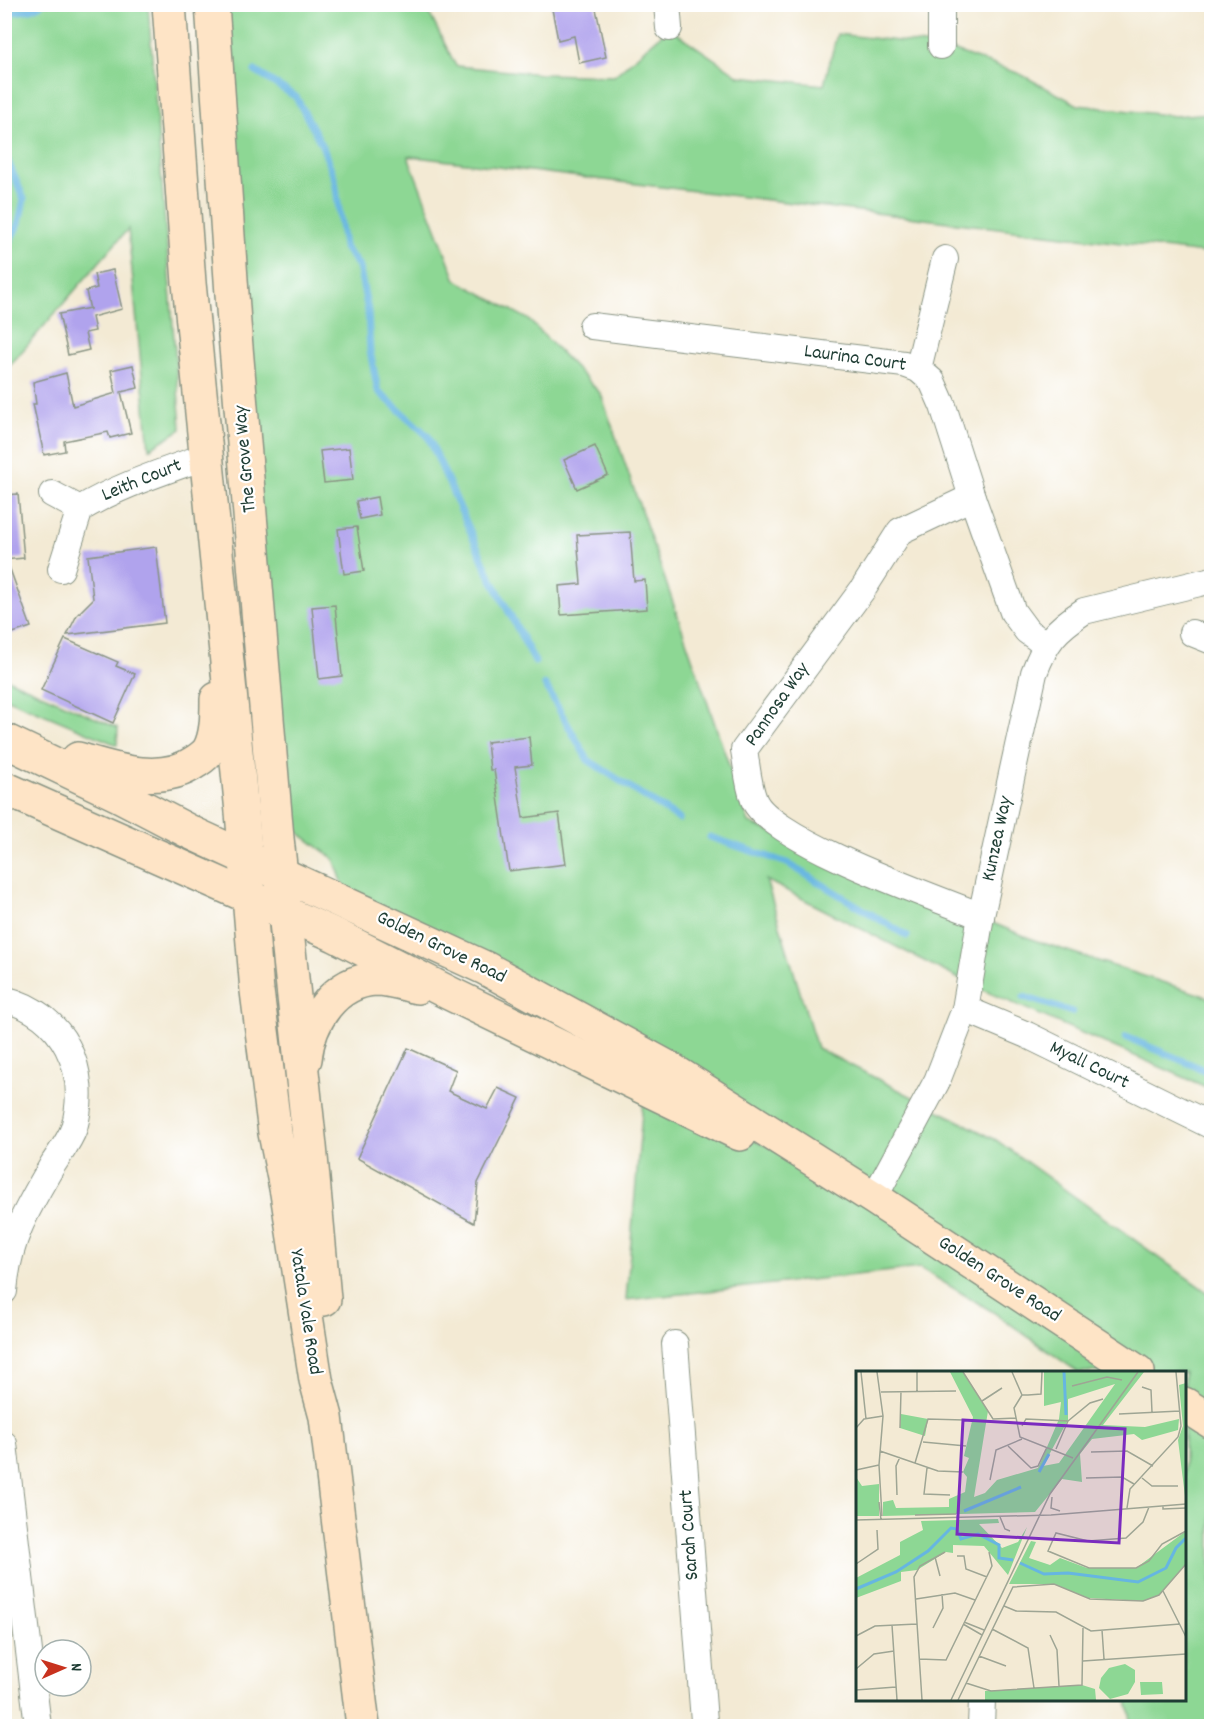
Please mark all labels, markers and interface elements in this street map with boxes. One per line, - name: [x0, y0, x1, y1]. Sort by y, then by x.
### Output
- street label: Laurina Court: [802, 338, 908, 380]
- street label: The Grove Way: [227, 403, 265, 514]
- street label: Leith Court: [98, 452, 186, 510]
- street label: Pannosa Way: [739, 656, 818, 753]
- street label: Kunzea Way: [975, 793, 1021, 884]
- street label: Golden Grove Road: [371, 904, 511, 992]
- street label: Myall Court: [1044, 1035, 1134, 1097]
- street label: Golden Grove Road: [932, 1230, 1066, 1330]
- street label: Yatala Vale Road: [281, 1247, 329, 1377]
- inset map: [856, 1371, 1186, 1701]
- street label: Sarah Court: [673, 1489, 707, 1581]
- north arrow: [33, 1638, 93, 1698]
- text: N: [64, 1663, 87, 1672]

